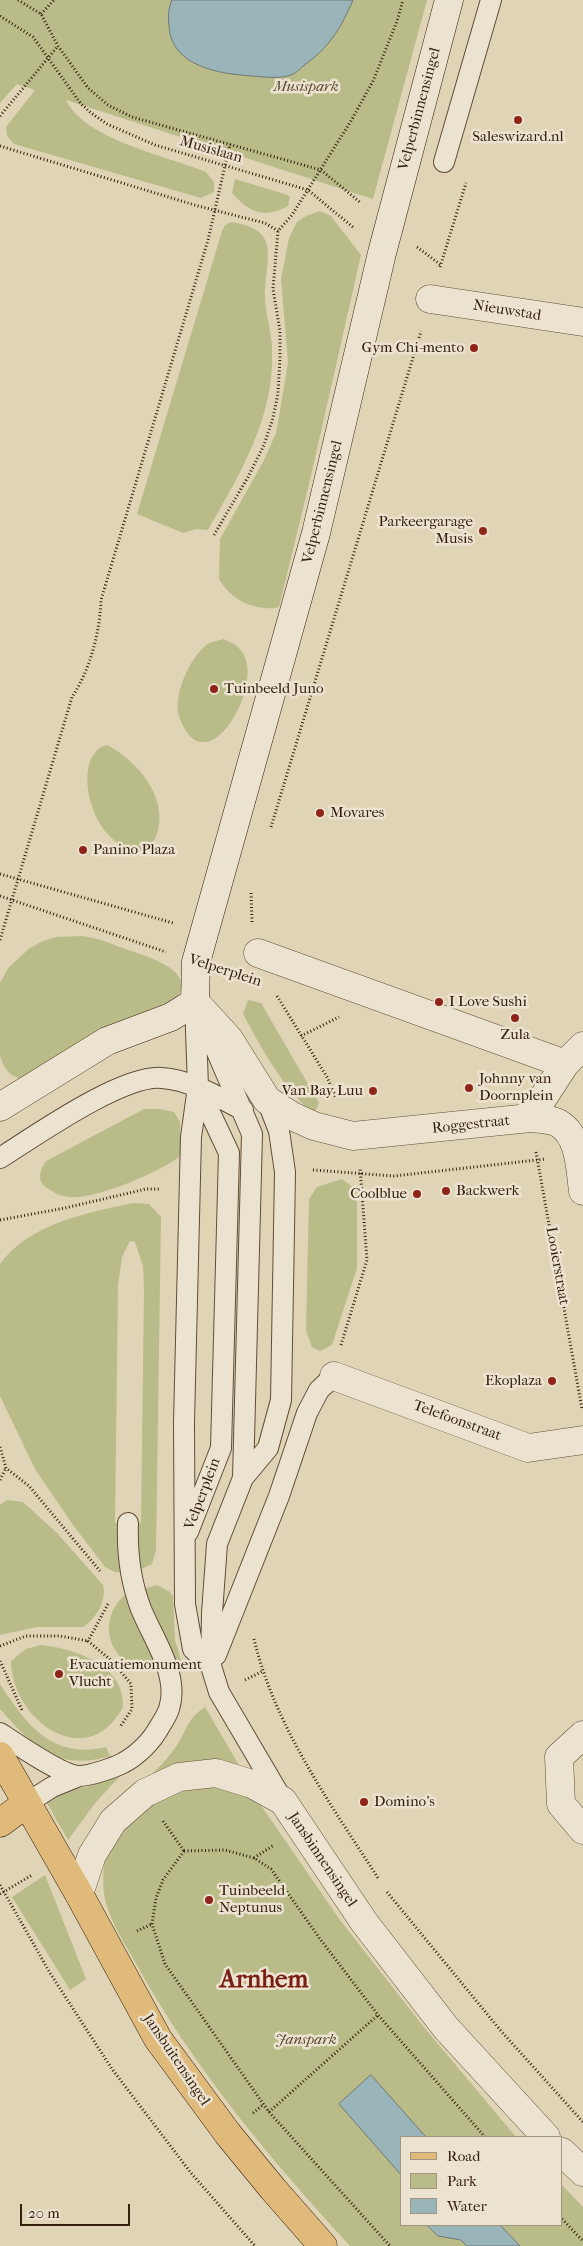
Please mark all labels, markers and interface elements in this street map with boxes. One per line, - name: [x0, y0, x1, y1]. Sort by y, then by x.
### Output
- street label: Velperbinnensingel: [395, 46, 445, 172]
- park label: Musispark: [273, 78, 339, 96]
- marker: Saleswizard.nl: [512, 114, 524, 126]
- place label: Saleswizard.nl: [472, 128, 564, 146]
- street label: Musislaan: [178, 132, 244, 168]
- street label: Nieuwstad: [472, 297, 542, 325]
- place label: Gym Chi-mento: [362, 339, 464, 357]
- marker: Gym Chi-mento: [468, 342, 480, 354]
- street label: Velperbinnensingel: [299, 439, 347, 565]
- place label: Parkeergarage Musis: [379, 513, 473, 548]
- marker: Parkeergarage Musis: [477, 525, 489, 537]
- place label: Tuinbeeld Juno: [224, 680, 323, 698]
- marker: Tuinbeeld Juno: [208, 683, 220, 695]
- place label: Movares: [330, 804, 384, 822]
- marker: Movares: [314, 807, 326, 819]
- place label: Panino Plaza: [93, 841, 175, 859]
- marker: Panino Plaza: [77, 844, 89, 856]
- street label: Velperplein: [186, 951, 264, 991]
- place label: I Love Sushi: [449, 993, 527, 1011]
- marker: I Love Sushi: [433, 996, 445, 1008]
- marker: Zula: [509, 1012, 521, 1024]
- place label: Zula: [500, 1026, 530, 1044]
- place label: Johnny van Doornplein: [479, 1070, 553, 1105]
- place label: Van Bay Luu: [282, 1082, 363, 1100]
- marker: Johnny van Doornplein: [463, 1082, 475, 1094]
- marker: Van Bay Luu: [367, 1085, 379, 1097]
- street label: Roggestraat: [431, 1112, 511, 1138]
- place label: Backwerk: [456, 1182, 519, 1200]
- place label: Coolblue: [350, 1185, 407, 1203]
- marker: Backwerk: [440, 1185, 452, 1197]
- marker: Coolblue: [411, 1188, 423, 1200]
- street label: Looierstraat: [541, 1226, 573, 1306]
- place label: Ekoplaza: [485, 1372, 542, 1390]
- marker: Ekoplaza: [546, 1375, 558, 1387]
- street label: Telefoonstraat: [410, 1397, 504, 1445]
- street label: Velperplein: [181, 1456, 225, 1532]
- place label: Evacuatiemonument Vlucht: [69, 1656, 202, 1691]
- marker: Evacuatiemonument Vlucht: [53, 1668, 65, 1680]
- place label: Domino's: [374, 1793, 435, 1811]
- marker: Domino's: [358, 1796, 370, 1808]
- street label: Jansbinnensingel: [284, 1809, 360, 1911]
- place label: Tuinbeeld Neptunus: [219, 1882, 285, 1917]
- marker: Tuinbeeld Neptunus: [203, 1894, 215, 1906]
- district label: Arnhem: [220, 1966, 308, 1996]
- street label: Jansbuitensingel: [139, 2011, 213, 2109]
- park label: Janspark: [275, 2031, 337, 2049]
- legend: [400, 2136, 563, 2226]
- text: Road: [447, 2147, 480, 2165]
- text: Park: [447, 2172, 477, 2190]
- scale bar: [22, 2194, 132, 2226]
- text: Water: [447, 2197, 487, 2215]
- text: 20 m: [28, 2204, 60, 2222]

